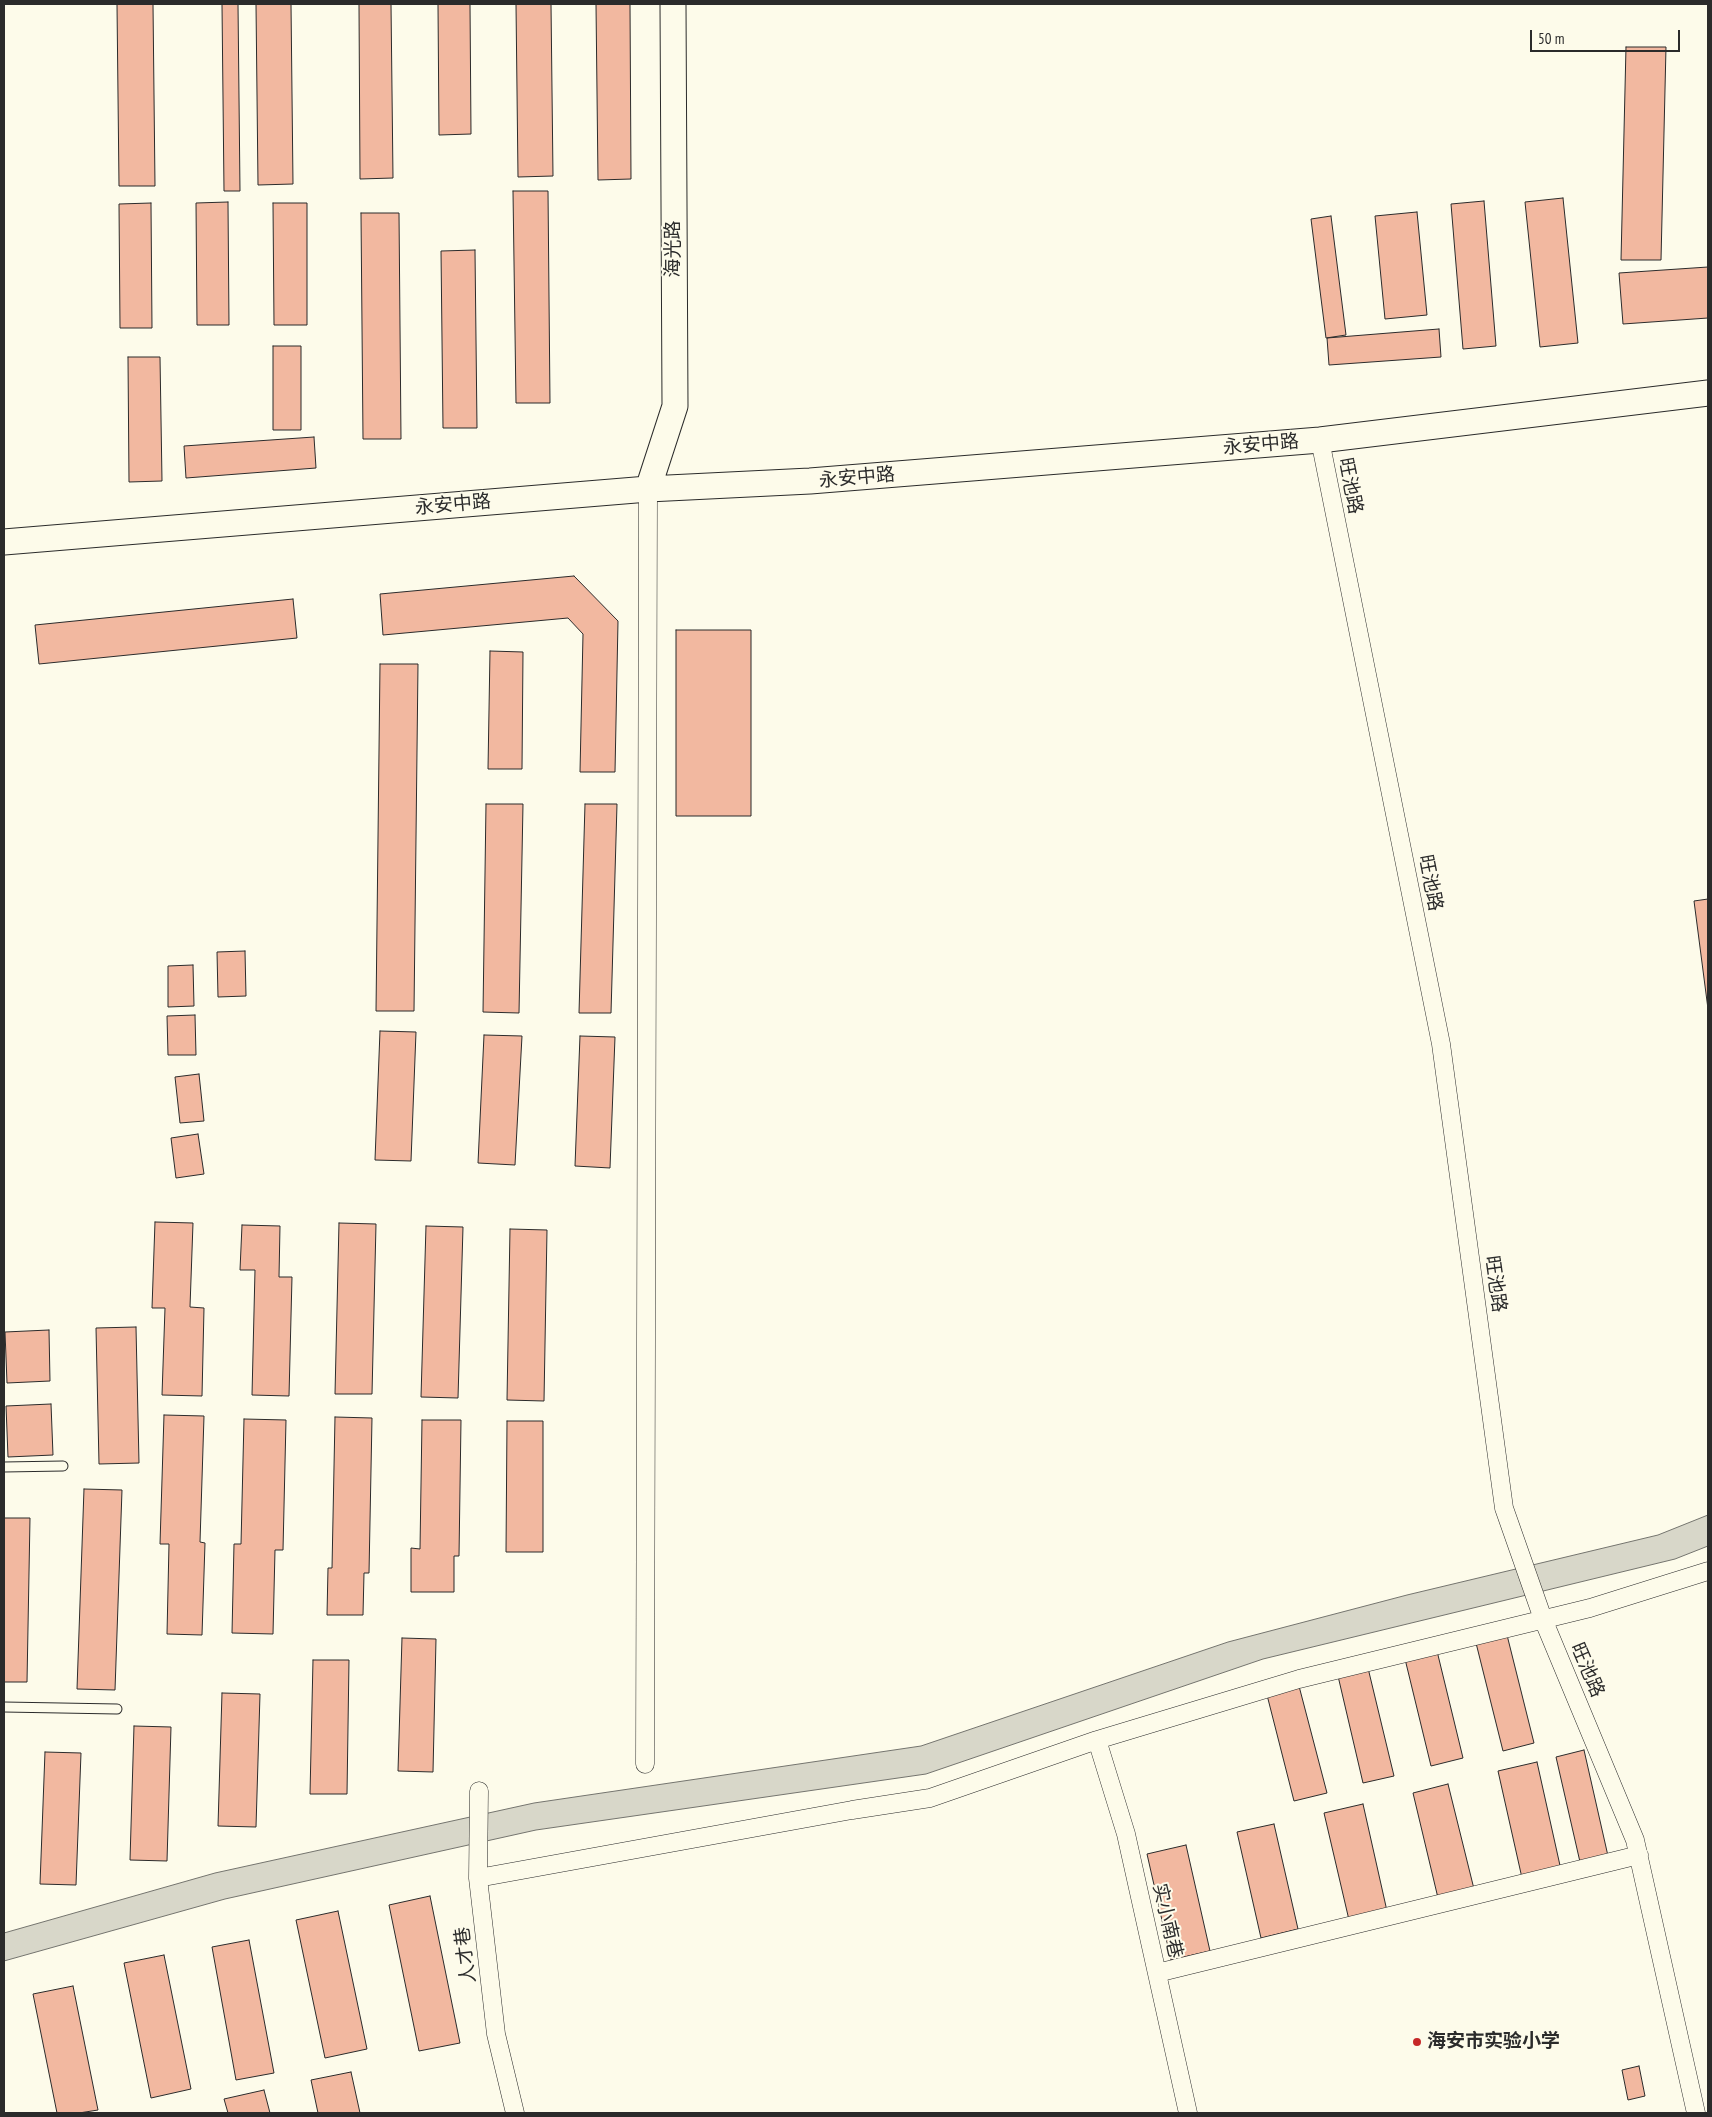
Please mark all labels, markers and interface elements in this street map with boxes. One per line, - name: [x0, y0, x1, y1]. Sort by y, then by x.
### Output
- scale bar: [1532, 20, 1682, 52]
- text: 50 m: [1538, 29, 1564, 48]
- street label: 海光路: [663, 221, 685, 277]
- street label: 永安中路: [1222, 430, 1300, 460]
- street label: 旺池路: [1333, 456, 1367, 516]
- street label: 永安中路: [818, 463, 896, 493]
- street label: 永安中路: [414, 490, 492, 520]
- street label: 旺池路: [1413, 853, 1447, 913]
- street label: 旺池路: [1480, 1254, 1510, 1314]
- street label: 旺池路: [1565, 1639, 1609, 1701]
- street label: 实小南巷: [1147, 1881, 1187, 1961]
- street label: 人才巷: [451, 1925, 481, 1985]
- place label: 海安市实验小学: [1427, 2031, 1560, 2053]
- marker: 海安市实验小学: [1411, 2036, 1423, 2048]

